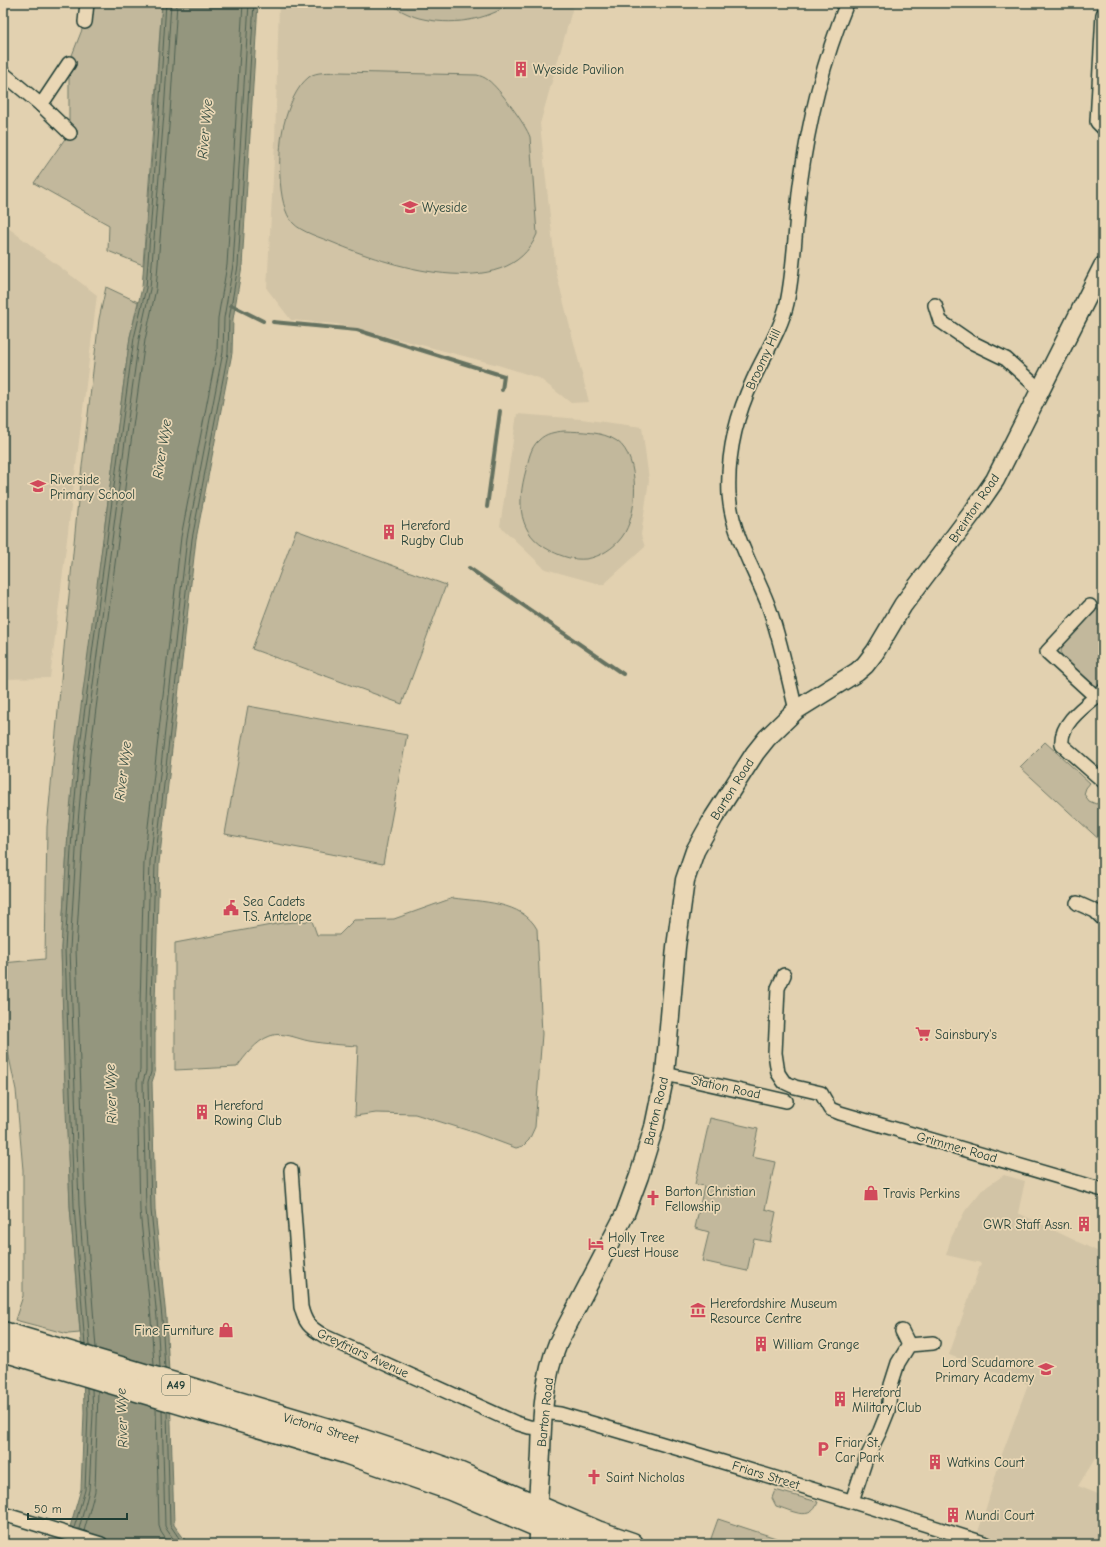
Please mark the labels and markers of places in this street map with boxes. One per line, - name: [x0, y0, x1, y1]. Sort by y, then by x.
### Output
- building icon: Wyeside Pavilion: [512, 60, 530, 78]
- place label: Wyeside Pavilion: [533, 62, 624, 77]
- school or university icon: Wyeside: [401, 198, 419, 216]
- place label: Wyeside: [422, 200, 468, 215]
- place label: Riverside Primary School: [50, 472, 135, 502]
- school or university icon: Riverside Primary School: [29, 477, 47, 495]
- place label: Hereford Rugby Club: [401, 518, 464, 548]
- building icon: Hereford Rugby Club: [380, 523, 398, 541]
- place label: Sea Cadets T.S. Antelope: [243, 894, 312, 924]
- public building icon: Sea Cadets T.S. Antelope: [222, 899, 240, 917]
- supermarket icon: Sainsbury's: [914, 1025, 932, 1043]
- place label: Sainsbury's: [935, 1027, 997, 1042]
- place label: Hereford Rowing Club: [214, 1098, 282, 1128]
- building icon: Hereford Rowing Club: [193, 1103, 211, 1121]
- place label: Barton Christian Fellowship: [665, 1184, 756, 1214]
- shop icon: Travis Perkins: [862, 1184, 880, 1202]
- place label: Travis Perkins: [883, 1186, 960, 1201]
- church icon: Barton Christian Fellowship: [644, 1189, 662, 1207]
- building icon: GWR Staff Assn.: [1075, 1215, 1093, 1233]
- place label: GWR Staff Assn.: [983, 1217, 1072, 1232]
- place label: Holly Tree Guest House: [608, 1230, 679, 1260]
- hotel icon: Holly Tree Guest House: [587, 1235, 605, 1253]
- place label: Herefordshire Museum Resource Centre: [710, 1296, 837, 1326]
- museum icon: Herefordshire Museum Resource Centre: [689, 1301, 707, 1319]
- shop icon: Fine Furniture: [217, 1321, 235, 1339]
- place label: Fine Furniture: [134, 1323, 214, 1338]
- building icon: William Grange: [752, 1335, 770, 1353]
- place label: William Grange: [773, 1337, 860, 1352]
- place label: Lord Scudamore Primary Academy: [935, 1355, 1034, 1385]
- school or university icon: Lord Scudamore Primary Academy: [1037, 1360, 1055, 1378]
- place label: Hereford Military Club: [852, 1385, 921, 1415]
- building icon: Hereford Military Club: [831, 1390, 849, 1408]
- place label: Friar St. Car Park: [835, 1435, 885, 1465]
- parking icon: Friar St. Car Park: [814, 1440, 832, 1458]
- building icon: Watkins Court: [926, 1453, 944, 1471]
- place label: Watkins Court: [947, 1455, 1026, 1470]
- church icon: Saint Nicholas: [585, 1468, 603, 1486]
- place label: Saint Nicholas: [606, 1470, 685, 1485]
- building icon: Mundi Court: [944, 1506, 962, 1524]
- place label: Mundi Court: [965, 1508, 1036, 1523]

